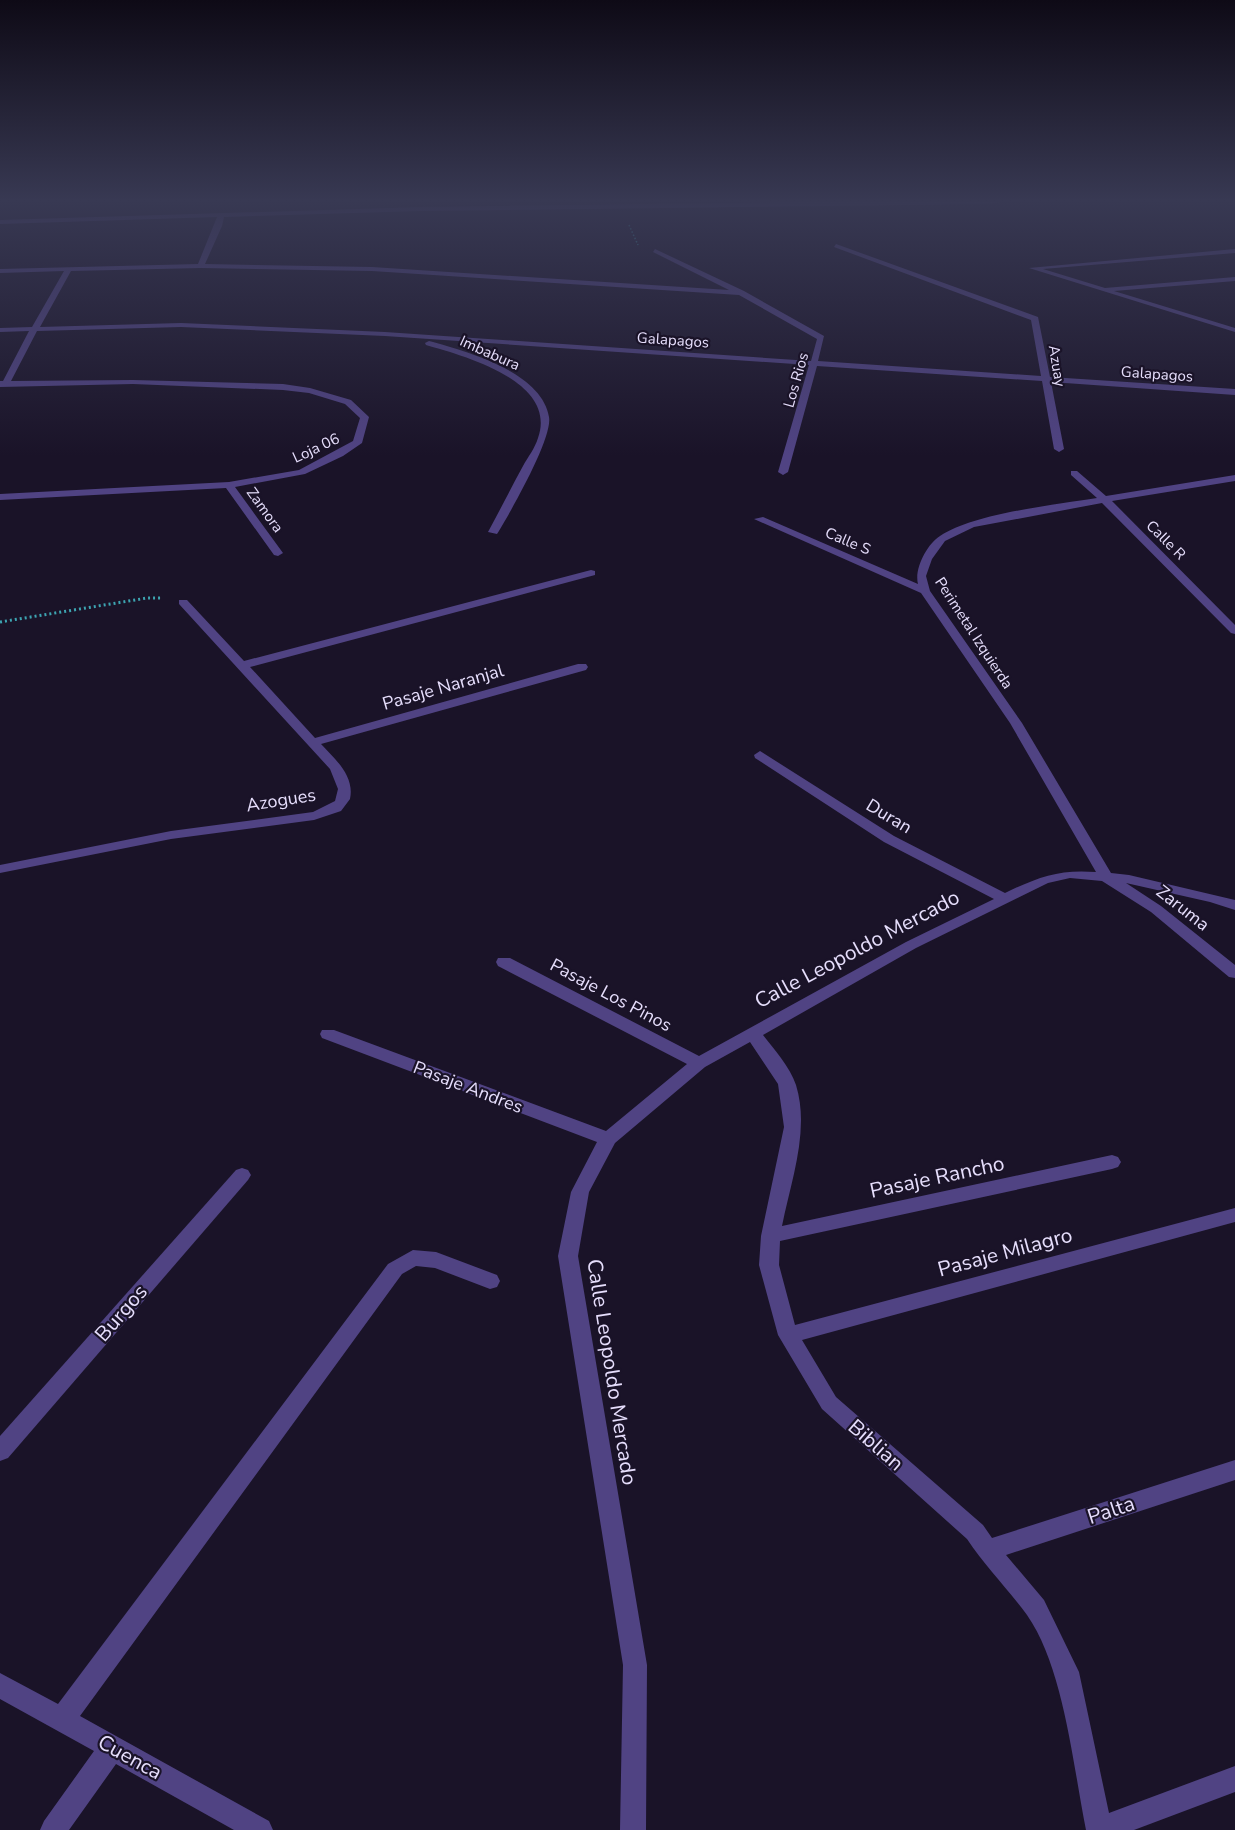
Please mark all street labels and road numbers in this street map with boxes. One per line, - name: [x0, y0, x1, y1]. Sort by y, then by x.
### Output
- street label: Galapagos: [636, 328, 710, 352]
- street label: Imbabura: [457, 331, 523, 375]
- street label: Azuay: [1044, 344, 1070, 389]
- street label: Los Rios: [779, 350, 813, 410]
- street label: Galapagos: [1120, 362, 1194, 386]
- street label: Loja 06: [289, 428, 343, 468]
- street label: Zamora: [242, 483, 288, 537]
- street label: Calle R: [1142, 516, 1190, 564]
- street label: Calle S: [822, 522, 874, 560]
- street label: Perimetal Izquierda: [930, 573, 1018, 693]
- street label: Pasaje Naranjal: [379, 658, 507, 716]
- street label: Azogues: [244, 783, 318, 817]
- street label: Duran: [862, 793, 916, 839]
- street label: Zaruma: [1151, 880, 1215, 936]
- street label: Calle Leopoldo Mercado: [750, 883, 964, 1015]
- street label: Pasaje Los Pinos: [546, 953, 676, 1037]
- street label: Pasaje Andres: [410, 1055, 526, 1119]
- street label: Pasaje Rancho: [867, 1149, 1007, 1205]
- street label: Pasaje Milagro: [935, 1221, 1075, 1283]
- street label: Calle Leopoldo Mercado: [580, 1257, 644, 1487]
- street label: Burgos: [88, 1278, 154, 1348]
- street label: Biblian: [842, 1413, 910, 1477]
- street label: Palta: [1084, 1489, 1138, 1531]
- street label: Cuenca: [93, 1728, 167, 1786]

